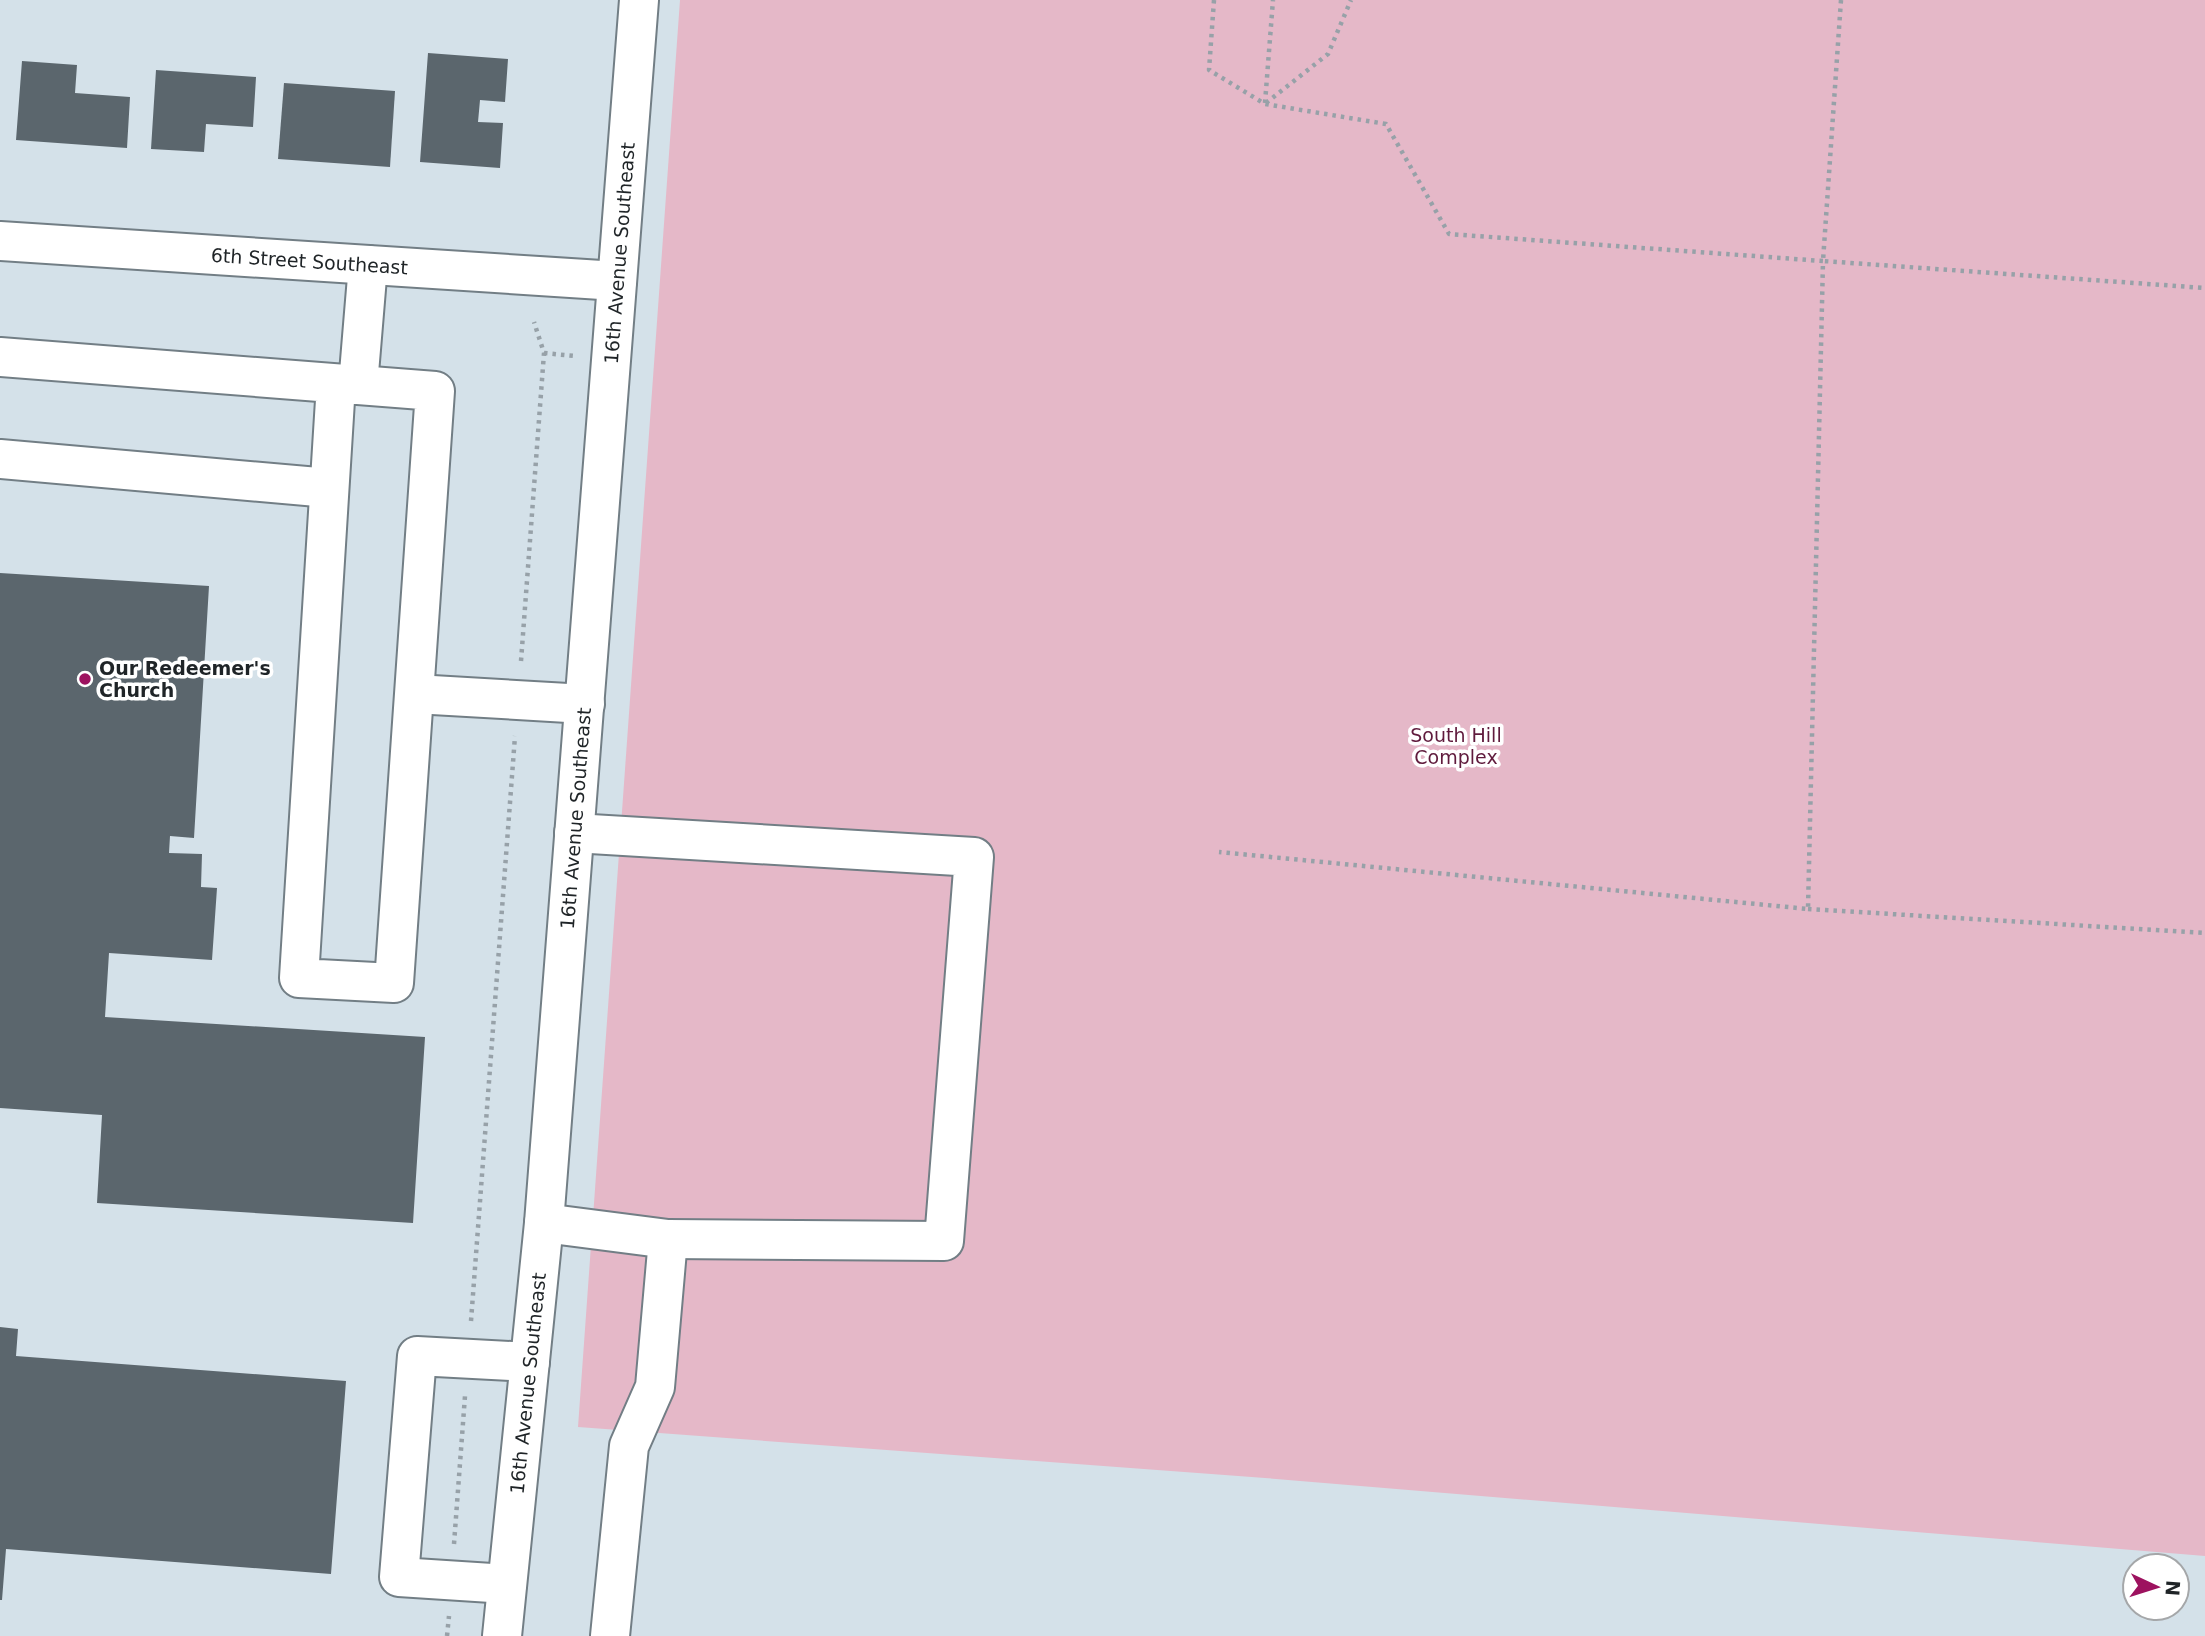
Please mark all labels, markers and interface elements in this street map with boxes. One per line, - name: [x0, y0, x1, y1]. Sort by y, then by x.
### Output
- street label: 16th Avenue Southeast: [600, 141, 639, 365]
- street label: 6th Street Southeast: [210, 244, 409, 278]
- place label: Our Redeemer's Church: [99, 657, 271, 701]
- marker: Our Redeemer's Church: [77, 671, 93, 687]
- street label: 16th Avenue Southeast: [556, 707, 595, 930]
- park label: South Hill Complex: [1410, 724, 1502, 768]
- street label: 16th Avenue Southeast: [506, 1272, 550, 1495]
- north arrow: [2121, 1552, 2191, 1622]
- text: N: [2161, 1579, 2184, 1597]

